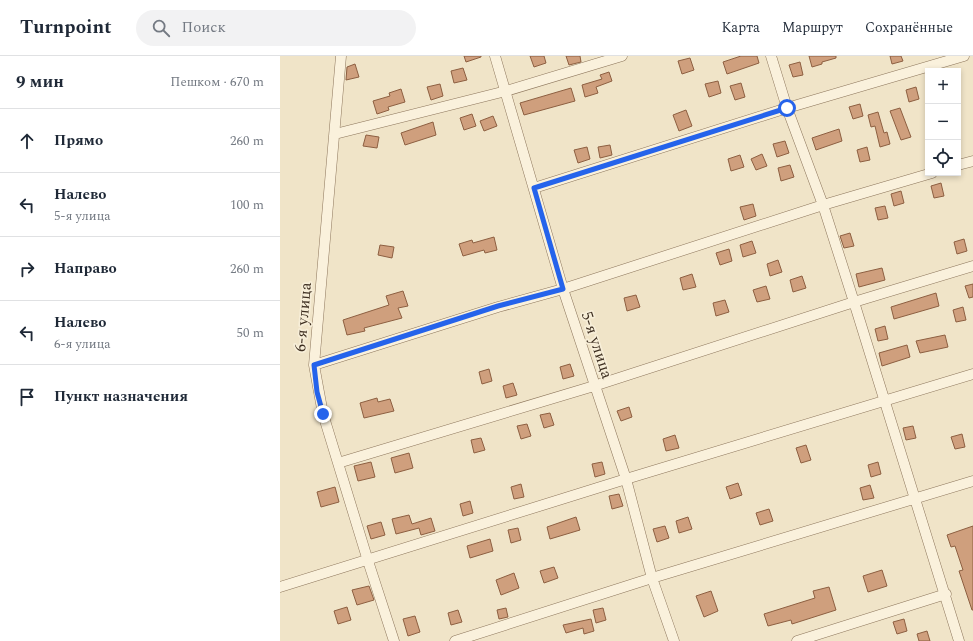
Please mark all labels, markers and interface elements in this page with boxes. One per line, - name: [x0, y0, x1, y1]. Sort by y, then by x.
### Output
- search box: [136, 10, 416, 46]
- text: Turnpoint: [20, 13, 112, 42]
- text: Поиск: [182, 16, 226, 39]
- icon: search: [150, 17, 172, 39]
- text: Карта: [722, 17, 760, 38]
- text: Маршрут: [782, 17, 843, 38]
- text: Сохранённые: [865, 17, 953, 38]
- map controls: [925, 68, 961, 176]
- button: +: [925, 68, 961, 104]
- text: 9 мин: [16, 69, 64, 95]
- text: Пешком · 670 m: [170, 72, 264, 92]
- route start: [778, 99, 796, 117]
- button: −: [925, 104, 961, 140]
- text: Прямо: [54, 129, 103, 152]
- icon: ahead: [16, 130, 38, 152]
- text: 260 m: [230, 131, 264, 151]
- button: locate: [925, 140, 961, 176]
- text: Налево: [54, 183, 107, 206]
- icon: left: [16, 194, 38, 216]
- text: 100 m: [230, 195, 264, 215]
- text: 5-я улица: [54, 206, 111, 226]
- text: Направо: [54, 257, 117, 280]
- icon: right: [16, 258, 38, 280]
- text: 260 m: [230, 259, 264, 279]
- street label: 6-я улица: [288, 281, 318, 353]
- street label: 5-я улица: [575, 308, 619, 382]
- text: Налево: [54, 311, 107, 334]
- icon: left: [16, 322, 38, 344]
- text: 50 m: [237, 323, 264, 343]
- text: 6-я улица: [54, 334, 111, 354]
- text: Пункт назначения: [54, 385, 188, 408]
- icon: arrive: [16, 386, 38, 408]
- route end: [314, 405, 332, 423]

